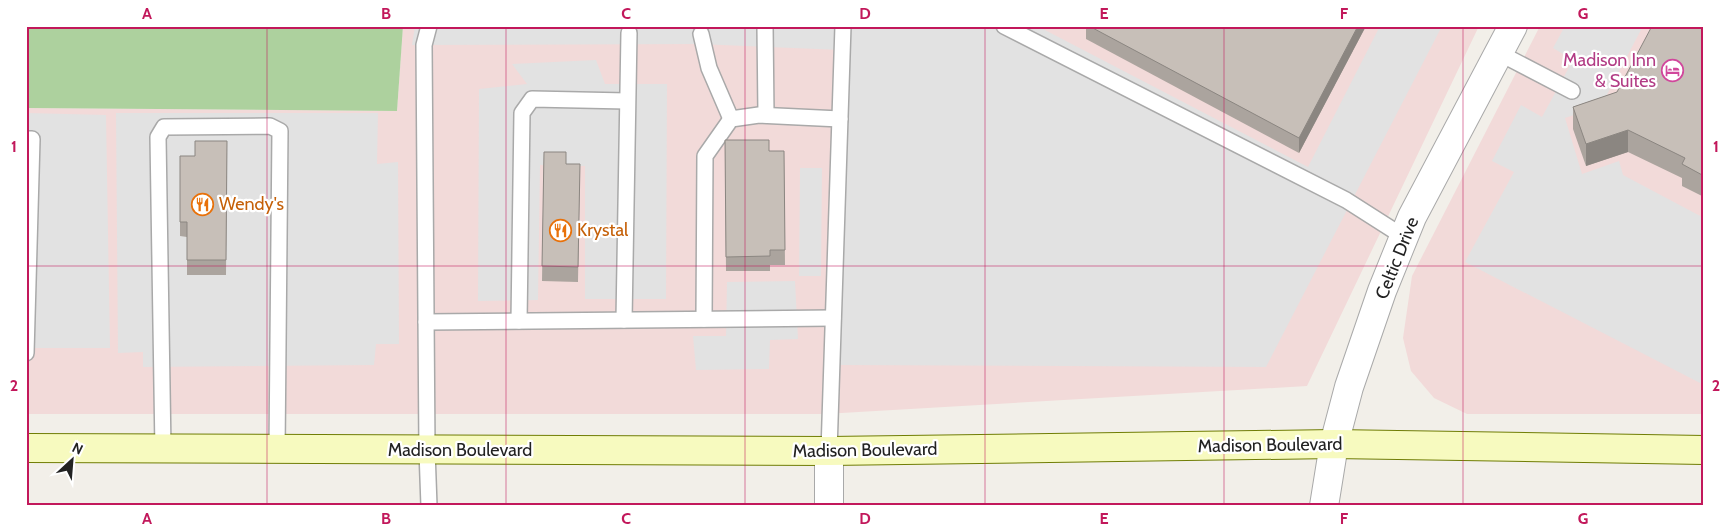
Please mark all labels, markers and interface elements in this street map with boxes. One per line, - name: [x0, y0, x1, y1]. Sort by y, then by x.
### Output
- text: A: [142, 4, 152, 23]
- text: B: [381, 4, 391, 23]
- text: C: [621, 4, 631, 23]
- text: D: [859, 4, 871, 23]
- text: E: [1099, 4, 1109, 23]
- text: F: [1340, 4, 1349, 23]
- text: G: [1578, 4, 1588, 23]
- place label: Madison Inn & Suites: [1563, 49, 1656, 92]
- hotel icon: Madison Inn & Suites: [1660, 58, 1684, 82]
- text: 1: [11, 137, 17, 156]
- text: 1: [1713, 137, 1719, 156]
- restaurant icon: Wendy's: [191, 192, 215, 216]
- place label: Wendy's: [219, 193, 284, 215]
- street label: Celtic Drive: [1371, 214, 1423, 302]
- restaurant icon: Krystal: [549, 218, 573, 242]
- place label: Krystal: [577, 219, 629, 241]
- text: 2: [10, 376, 18, 395]
- text: 2: [1712, 376, 1720, 395]
- street label: Madison Boulevard: [1197, 433, 1343, 457]
- north arrow: [48, 434, 98, 484]
- text: N: [69, 438, 86, 459]
- street label: Madison Boulevard: [792, 438, 938, 462]
- street label: Madison Boulevard: [388, 439, 532, 461]
- text: A: [142, 509, 152, 528]
- text: B: [381, 509, 391, 528]
- text: C: [621, 509, 631, 528]
- text: D: [859, 509, 871, 528]
- text: E: [1099, 509, 1109, 528]
- text: F: [1340, 509, 1349, 528]
- text: G: [1578, 509, 1588, 528]

